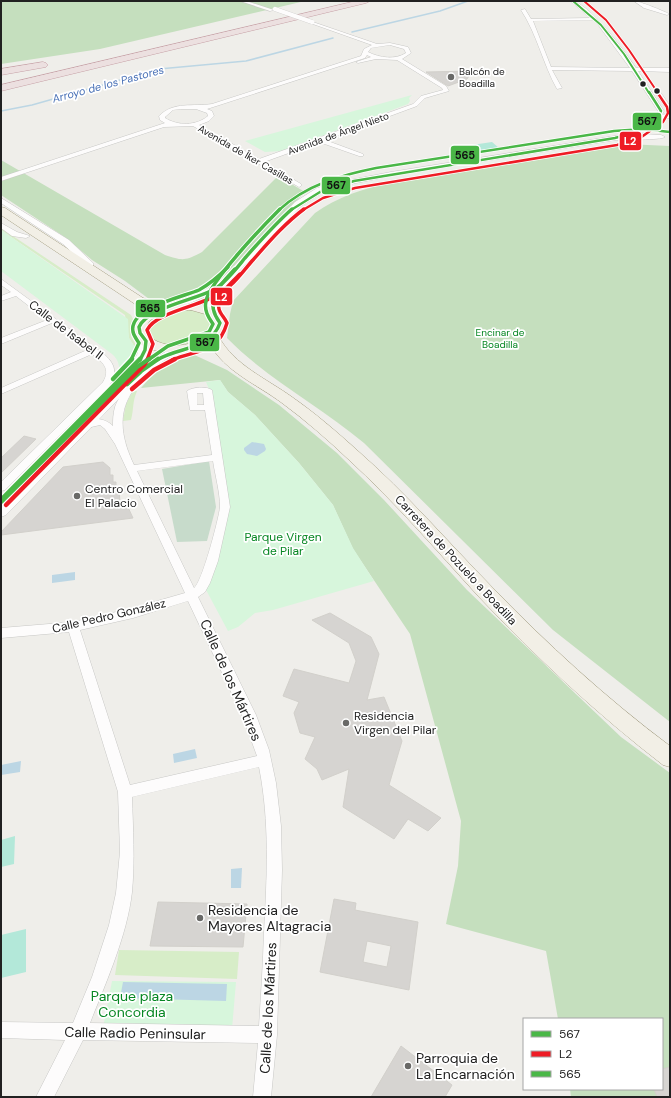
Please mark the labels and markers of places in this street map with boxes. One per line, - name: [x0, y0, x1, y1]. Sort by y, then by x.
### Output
- place label: Balcón de Boadilla: [459, 65, 505, 90]
- marker: Balcón de Boadilla: [446, 72, 456, 82]
- unlabelled marker: [638, 79, 648, 89]
- unlabelled marker: [652, 86, 662, 96]
- place label: Centro Comercial El Palacio: [85, 481, 183, 511]
- marker: Centro Comercial El Palacio: [72, 491, 82, 501]
- place label: Residencia Virgen del Pilar: [354, 708, 437, 738]
- marker: Residencia Virgen del Pilar: [341, 718, 351, 728]
- place label: Residencia de Mayores Altagracia: [208, 901, 331, 935]
- marker: Residencia de Mayores Altagracia: [195, 913, 205, 923]
- place label: Parroquia de La Encarnación: [416, 1049, 515, 1083]
- marker: Parroquia de La Encarnación: [403, 1061, 413, 1071]

